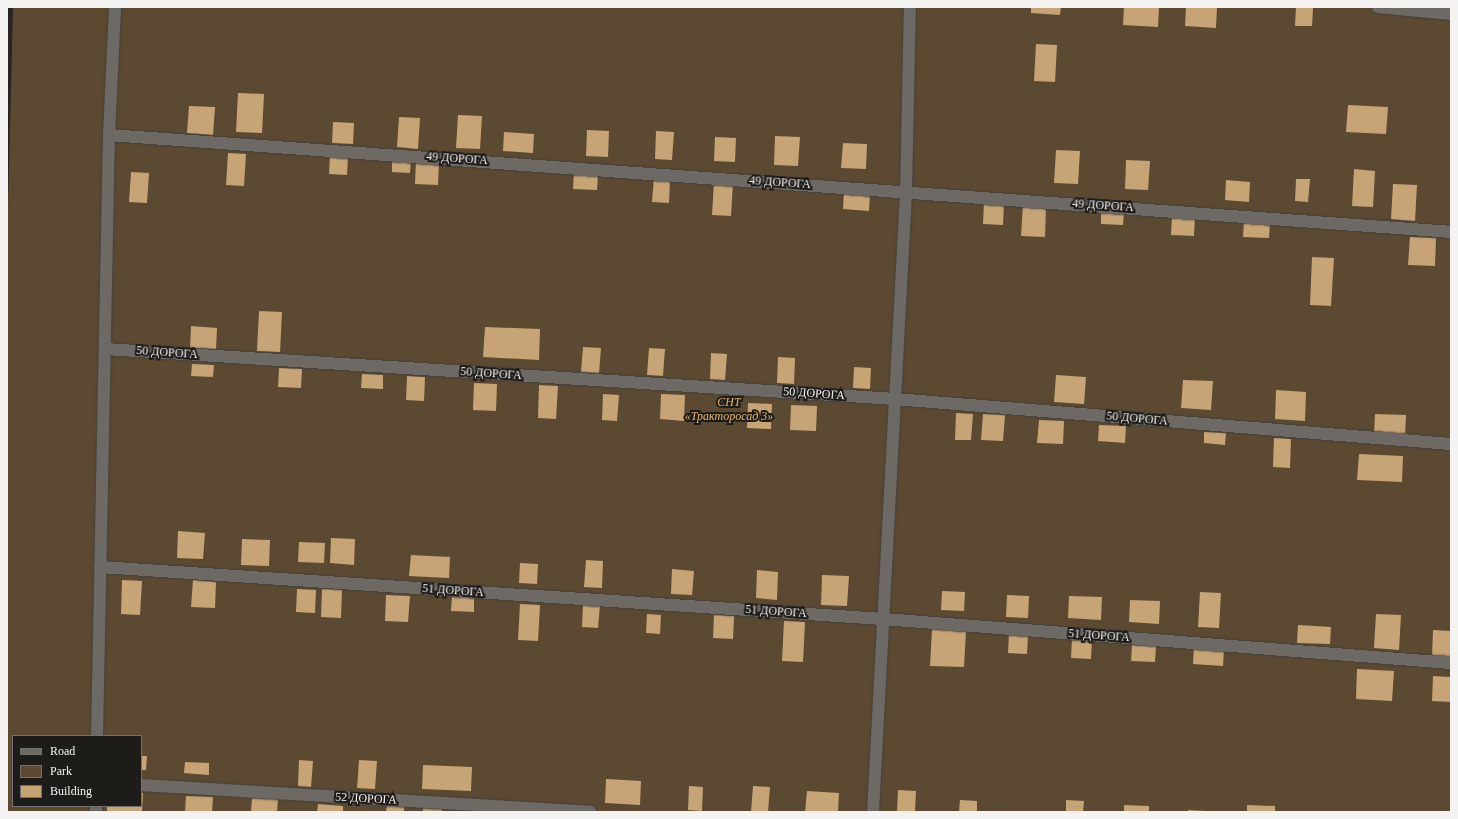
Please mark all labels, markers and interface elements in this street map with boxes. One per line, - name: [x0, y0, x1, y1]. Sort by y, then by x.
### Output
- street label: 49 ДОРОГА: [426, 150, 488, 168]
- street label: 49 ДОРОГА: [749, 174, 811, 192]
- street label: 49 ДОРОГА: [1072, 197, 1134, 215]
- street label: 50 ДОРОГА: [136, 344, 198, 362]
- street label: 50 ДОРОГА: [460, 365, 522, 383]
- street label: 50 ДОРОГА: [783, 385, 845, 403]
- park label: СНТ «Тракторосад 3»: [685, 396, 773, 424]
- street label: 50 ДОРОГА: [1106, 409, 1168, 429]
- street label: 51 ДОРОГА: [422, 582, 484, 600]
- street label: 51 ДОРОГА: [745, 603, 807, 621]
- street label: 51 ДОРОГА: [1068, 627, 1130, 645]
- legend: [12, 735, 142, 807]
- text: Road: [50, 744, 75, 758]
- text: Park: [50, 764, 72, 778]
- text: Building: [50, 784, 92, 798]
- street label: 52 ДОРОГА: [335, 790, 397, 808]

